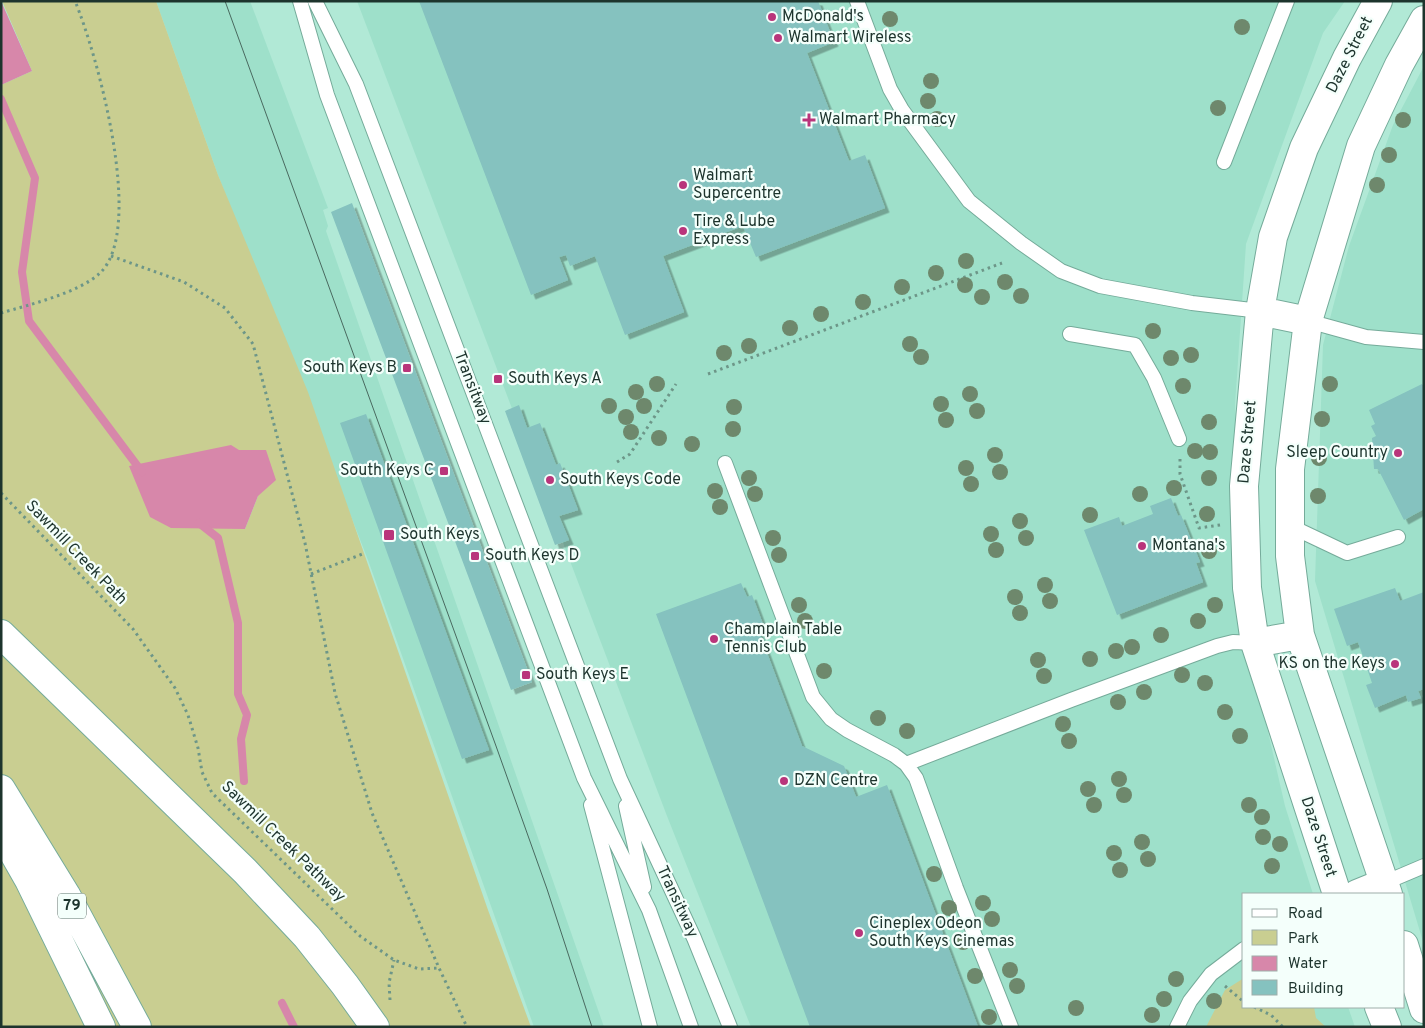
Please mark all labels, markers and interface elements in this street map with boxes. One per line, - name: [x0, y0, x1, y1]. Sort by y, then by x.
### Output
- place label: McDonald's: [782, 7, 864, 27]
- marker: McDonald's: [766, 11, 778, 23]
- street label: Daze Street: [1322, 13, 1378, 97]
- place label: Walmart Wireless: [788, 28, 911, 48]
- marker: Walmart Wireless: [772, 32, 784, 44]
- place label: Walmart Pharmacy: [819, 110, 956, 130]
- marker: Walmart Pharmacy: [803, 114, 815, 126]
- place label: Walmart Supercentre: [693, 166, 781, 204]
- marker: Walmart Supercentre: [677, 179, 689, 191]
- place label: Tire & Lube Express: [693, 212, 775, 250]
- marker: Tire & Lube Express: [677, 225, 689, 237]
- street label: Transitway: [449, 349, 495, 427]
- place label: South Keys B: [303, 358, 397, 378]
- marker: South Keys B: [401, 362, 413, 374]
- place label: South Keys A: [508, 369, 602, 389]
- marker: South Keys A: [492, 373, 504, 385]
- street label: Daze Street: [1234, 400, 1262, 484]
- place label: Sleep Country: [1286, 443, 1388, 463]
- marker: Sleep Country: [1392, 447, 1404, 459]
- place label: South Keys C: [340, 461, 434, 481]
- marker: South Keys C: [438, 465, 450, 477]
- place label: South Keys Code: [560, 470, 681, 490]
- marker: South Keys Code: [544, 474, 556, 486]
- street label: Sawmill Creek Path: [21, 497, 131, 609]
- place label: South Keys: [400, 525, 480, 545]
- marker: South Keys: [382, 528, 396, 542]
- place label: Montana's: [1152, 536, 1225, 556]
- marker: Montana's: [1136, 540, 1148, 552]
- place label: South Keys D: [485, 546, 580, 566]
- marker: South Keys D: [469, 550, 481, 562]
- place label: Champlain Table Tennis Club: [724, 620, 842, 658]
- marker: Champlain Table Tennis Club: [708, 633, 720, 645]
- place label: KS on the Keys: [1279, 654, 1385, 674]
- marker: KS on the Keys: [1389, 658, 1401, 670]
- place label: South Keys E: [536, 665, 629, 685]
- marker: South Keys E: [520, 669, 532, 681]
- place label: DZN Centre: [794, 771, 878, 791]
- marker: DZN Centre: [778, 775, 790, 787]
- street label: Sawmill Creek Pathway: [216, 777, 350, 907]
- street label: Daze Street: [1296, 794, 1340, 880]
- street label: Transitway: [652, 863, 702, 941]
- legend: [1242, 893, 1405, 1008]
- road number: 79: [58, 894, 86, 918]
- text: Road: [1288, 905, 1323, 924]
- place label: Cineplex Odeon South Keys Cinemas: [869, 914, 1015, 952]
- marker: Cineplex Odeon South Keys Cinemas: [853, 927, 865, 939]
- text: Park: [1288, 930, 1319, 949]
- text: Water: [1288, 955, 1328, 974]
- text: Building: [1288, 980, 1343, 999]

